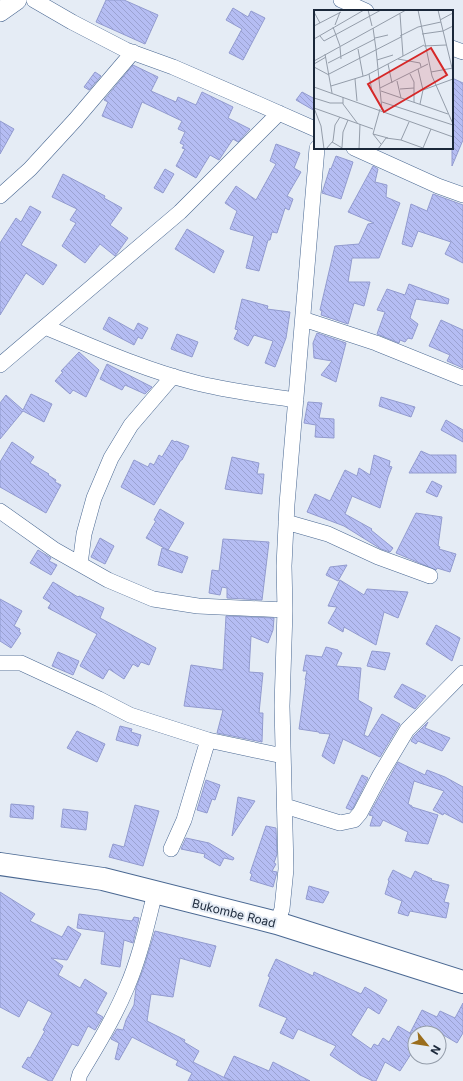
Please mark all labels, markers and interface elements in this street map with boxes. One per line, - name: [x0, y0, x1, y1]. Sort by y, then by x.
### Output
- inset map: [314, 10, 453, 149]
- street label: Bukombe Road: [191, 895, 277, 931]
- north arrow: [407, 1025, 447, 1065]
- text: N: [428, 1043, 444, 1057]

